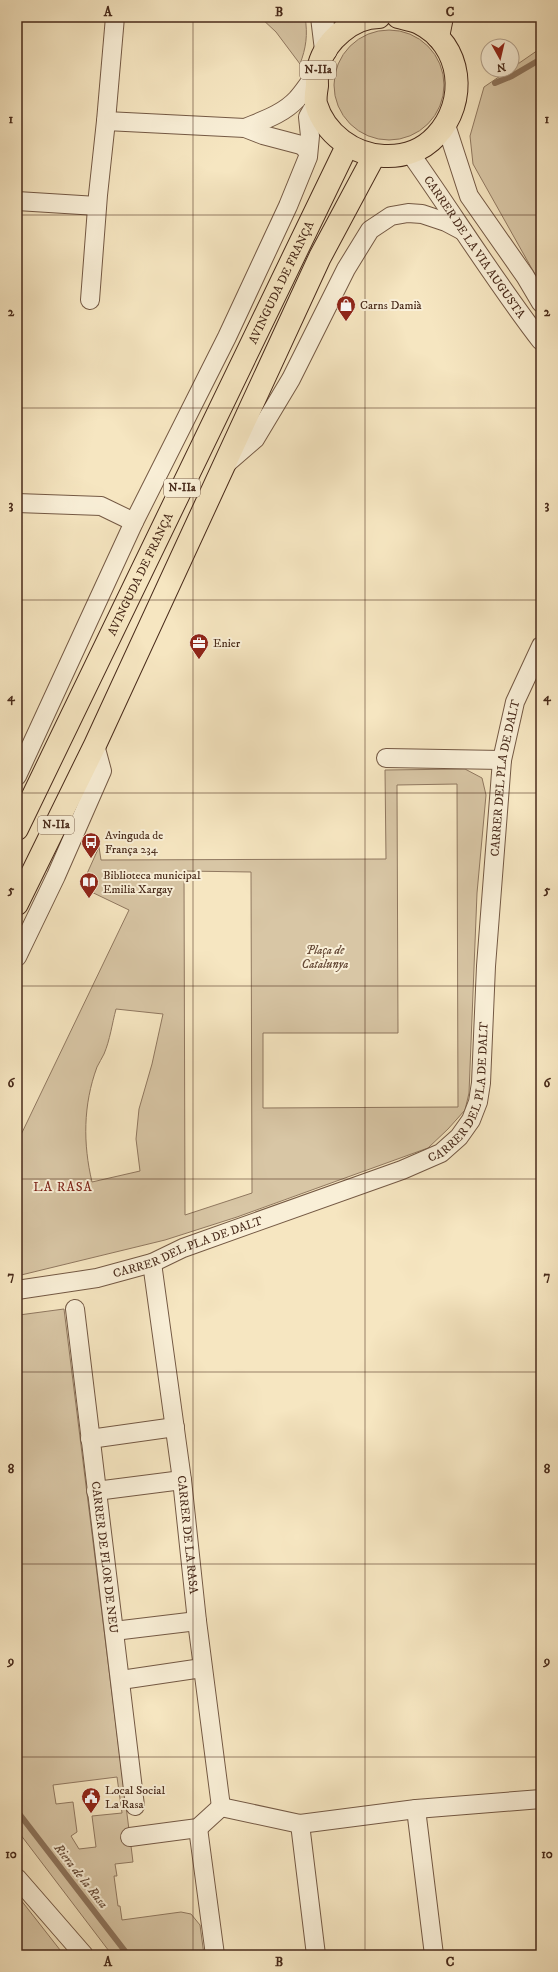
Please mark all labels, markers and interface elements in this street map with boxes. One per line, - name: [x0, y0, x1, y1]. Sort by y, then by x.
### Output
- text: A: [103, 4, 113, 20]
- text: B: [275, 4, 283, 20]
- text: C: [446, 4, 455, 20]
- north arrow: [480, 38, 520, 78]
- text: N: [496, 59, 507, 74]
- road number: N-IIa: [300, 61, 336, 79]
- text: 1: [9, 111, 14, 127]
- text: 1: [545, 111, 550, 127]
- street label: CARRER DE LA VIA AUGUSTA: [421, 173, 529, 321]
- street label: AVINGUDA DE FRANÇA: [245, 218, 317, 346]
- shop icon: Carns Damià: [335, 294, 357, 322]
- place label: Carns Damià: [360, 298, 423, 313]
- text: 2: [8, 304, 15, 320]
- text: 2: [544, 304, 551, 320]
- road number: N-IIa: [164, 479, 200, 497]
- text: 3: [9, 497, 14, 513]
- text: 3: [545, 497, 550, 513]
- street label: AVINGUDA DE FRANÇA: [104, 510, 176, 638]
- office icon: Enier: [188, 632, 210, 660]
- place label: Enier: [213, 636, 241, 651]
- text: 4: [6, 689, 15, 706]
- text: 4: [542, 689, 551, 706]
- street label: CARRER DEL PLA DE DALT: [487, 698, 523, 857]
- road number: N-IIa: [38, 816, 74, 834]
- place label: Avinguda de França 234: [105, 828, 163, 857]
- bus stop icon: Avinguda de França 234: [80, 831, 102, 859]
- place label: Biblioteca municipal Emilia Xargay: [103, 868, 201, 897]
- library icon: Biblioteca municipal Emilia Xargay: [78, 871, 100, 899]
- text: 5: [7, 882, 15, 898]
- text: 5: [543, 882, 551, 898]
- park label: Plaça de Catalunya: [302, 943, 348, 972]
- street label: CARRER DEL PLA DE DALT: [426, 1021, 491, 1165]
- text: 6: [8, 1075, 16, 1091]
- text: 6: [544, 1075, 552, 1091]
- district label: LA RASA: [33, 1179, 93, 1195]
- street label: CARRER DEL PLA DE DALT: [111, 1213, 265, 1281]
- text: 7: [8, 1268, 15, 1284]
- text: 7: [544, 1268, 551, 1284]
- text: 8: [8, 1461, 15, 1477]
- text: 8: [544, 1461, 551, 1477]
- street label: CARRER DE LA RASA: [174, 1474, 202, 1595]
- street label: CARRER DE FLOR DE NEU: [88, 1480, 122, 1634]
- text: 9: [7, 1653, 14, 1669]
- text: 9: [543, 1653, 550, 1669]
- place label: Local Social La Rasa: [105, 1783, 165, 1812]
- public building icon: Local Social La Rasa: [80, 1786, 102, 1814]
- water label: Riera de la Rasa: [50, 1840, 112, 1912]
- text: 10: [5, 1846, 17, 1862]
- text: 10: [541, 1846, 553, 1862]
- text: A: [103, 1954, 113, 1970]
- text: B: [275, 1954, 283, 1970]
- text: C: [446, 1954, 455, 1970]

